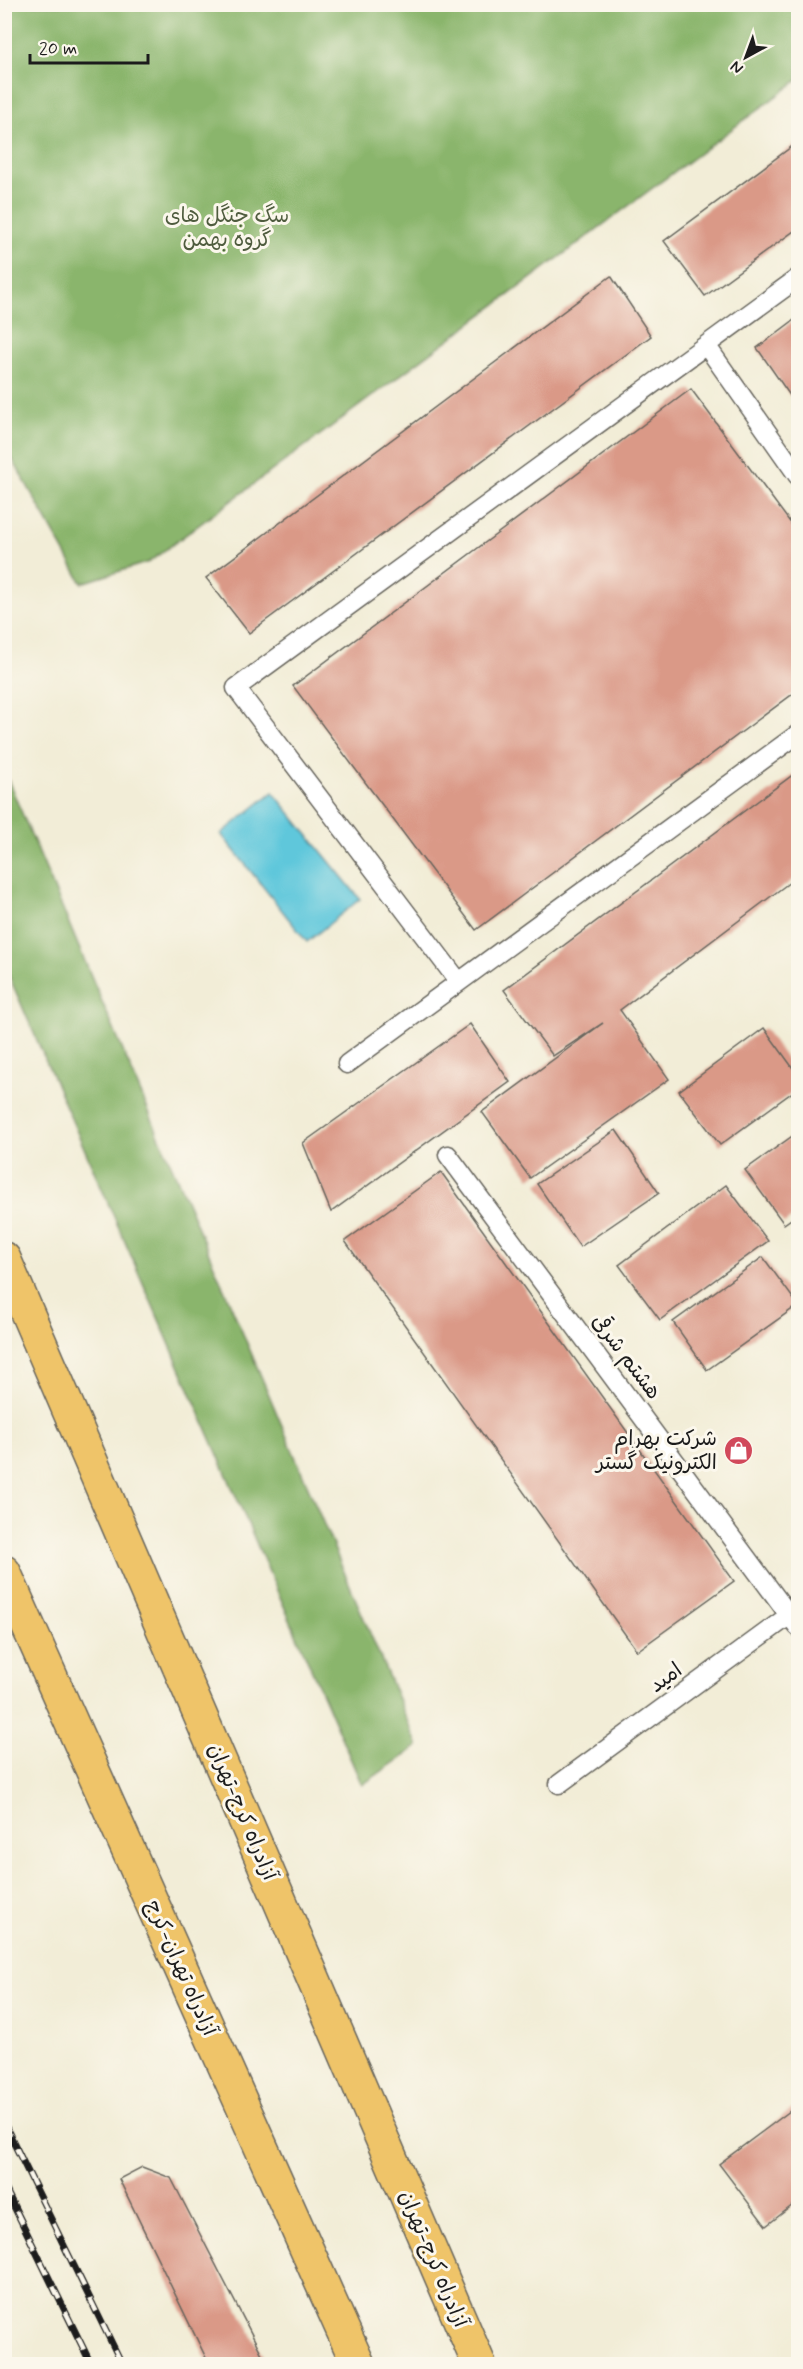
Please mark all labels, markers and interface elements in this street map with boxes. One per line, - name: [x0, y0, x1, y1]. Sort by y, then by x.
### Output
- scale bar: [30, 27, 148, 65]
- north arrow: [716, 27, 776, 87]
- text: 20 m: [39, 37, 77, 61]
- text: N: [726, 56, 748, 79]
- park label: سگ جنگل های گروه بهمن: [165, 202, 289, 254]
- street label: هشتم شرقی: [584, 1309, 667, 1406]
- place label: شرکت بهرام الکترونیک گستر: [594, 1425, 717, 1477]
- shop icon: شرکت بهرام الکترونیک گستر: [722, 1435, 754, 1467]
- street label: امید: [644, 1657, 688, 1699]
- street label: آزادراه کرج-تهران: [201, 1739, 284, 1885]
- street label: آزادراه تهران-کرج: [139, 1896, 224, 2041]
- street label: آزادراه کرج-تهران: [392, 2186, 475, 2332]

